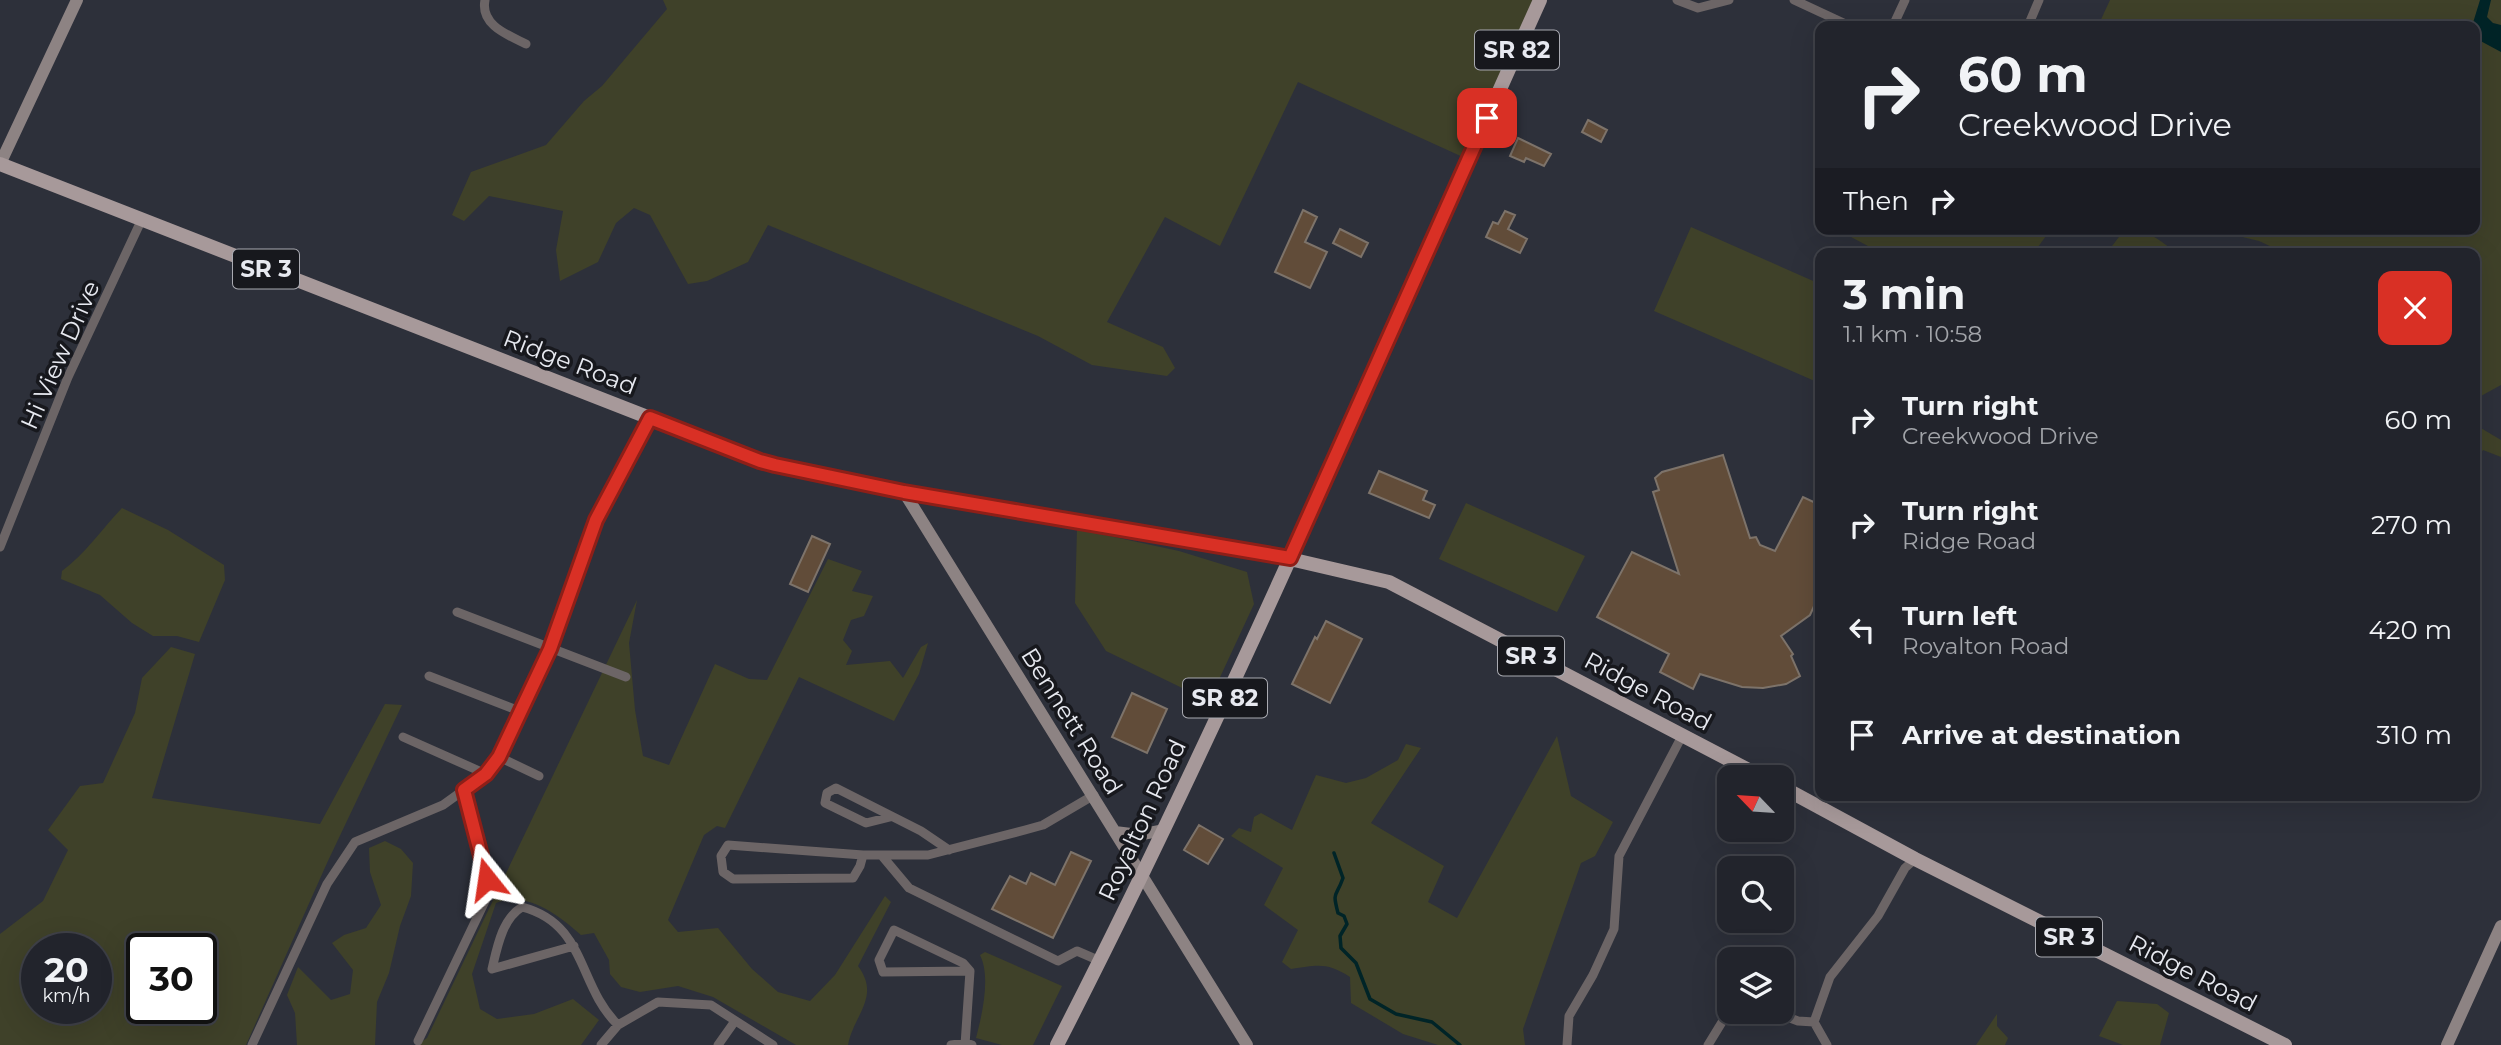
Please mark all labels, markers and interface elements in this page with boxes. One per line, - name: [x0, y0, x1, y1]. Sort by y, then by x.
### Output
- road number: SR 82: [1475, 31, 1559, 70]
- text: 60 m: [1958, 45, 2088, 104]
- icon: right: [1843, 49, 1934, 140]
- pin: [1457, 88, 1517, 148]
- icon: arrive: [1468, 99, 1506, 137]
- text: Creekwood Drive: [1958, 105, 2232, 144]
- icon: right: [1923, 182, 1961, 220]
- text: Then: [1843, 185, 1909, 217]
- road number: SR 3: [233, 250, 299, 288]
- text: 3 min: [1843, 268, 1965, 320]
- button: close: [2378, 271, 2452, 345]
- street label: Hi View Drive: [14, 276, 106, 434]
- text: 1.1 km · 10:58: [1843, 320, 1982, 348]
- street label: Ridge Road: [499, 323, 641, 401]
- text: Turn right: [1902, 390, 2038, 422]
- icon: right: [1843, 401, 1881, 439]
- text: 60 m: [2385, 404, 2452, 436]
- text: Creekwood Drive: [1902, 422, 2099, 450]
- text: Turn right: [1902, 495, 2038, 527]
- icon: right: [1843, 506, 1881, 544]
- text: 270 m: [2371, 509, 2452, 541]
- text: Ridge Road: [1902, 527, 2036, 555]
- text: Turn left: [1902, 600, 2018, 632]
- icon: left: [1843, 611, 1881, 649]
- text: 420 m: [2369, 614, 2452, 646]
- text: Royalton Road: [1902, 632, 2069, 660]
- road number: SR 3: [1498, 636, 1564, 676]
- street label: Bennett Road: [1015, 642, 1129, 800]
- street label: Ridge Road: [1579, 645, 1717, 737]
- road number: SR 82: [1183, 678, 1267, 718]
- icon: arrive: [1843, 716, 1881, 754]
- text: Arrive at destination: [1902, 719, 2181, 751]
- text: 310 m: [2376, 719, 2452, 751]
- street label: Royalton Road: [1092, 735, 1192, 905]
- north arrow: [1717, 765, 1794, 842]
- map controls: [1717, 765, 1794, 1024]
- position arrow: [450, 842, 524, 916]
- button: search: [1717, 856, 1794, 933]
- road number: SR 3: [2036, 918, 2102, 956]
- street label: Ridge Road: [2124, 928, 2262, 1018]
- speed limit sign: 30: [126, 933, 217, 1024]
- button: layers: [1717, 947, 1794, 1024]
- text: 20: [44, 948, 89, 991]
- text: km/h: [42, 985, 91, 1007]

